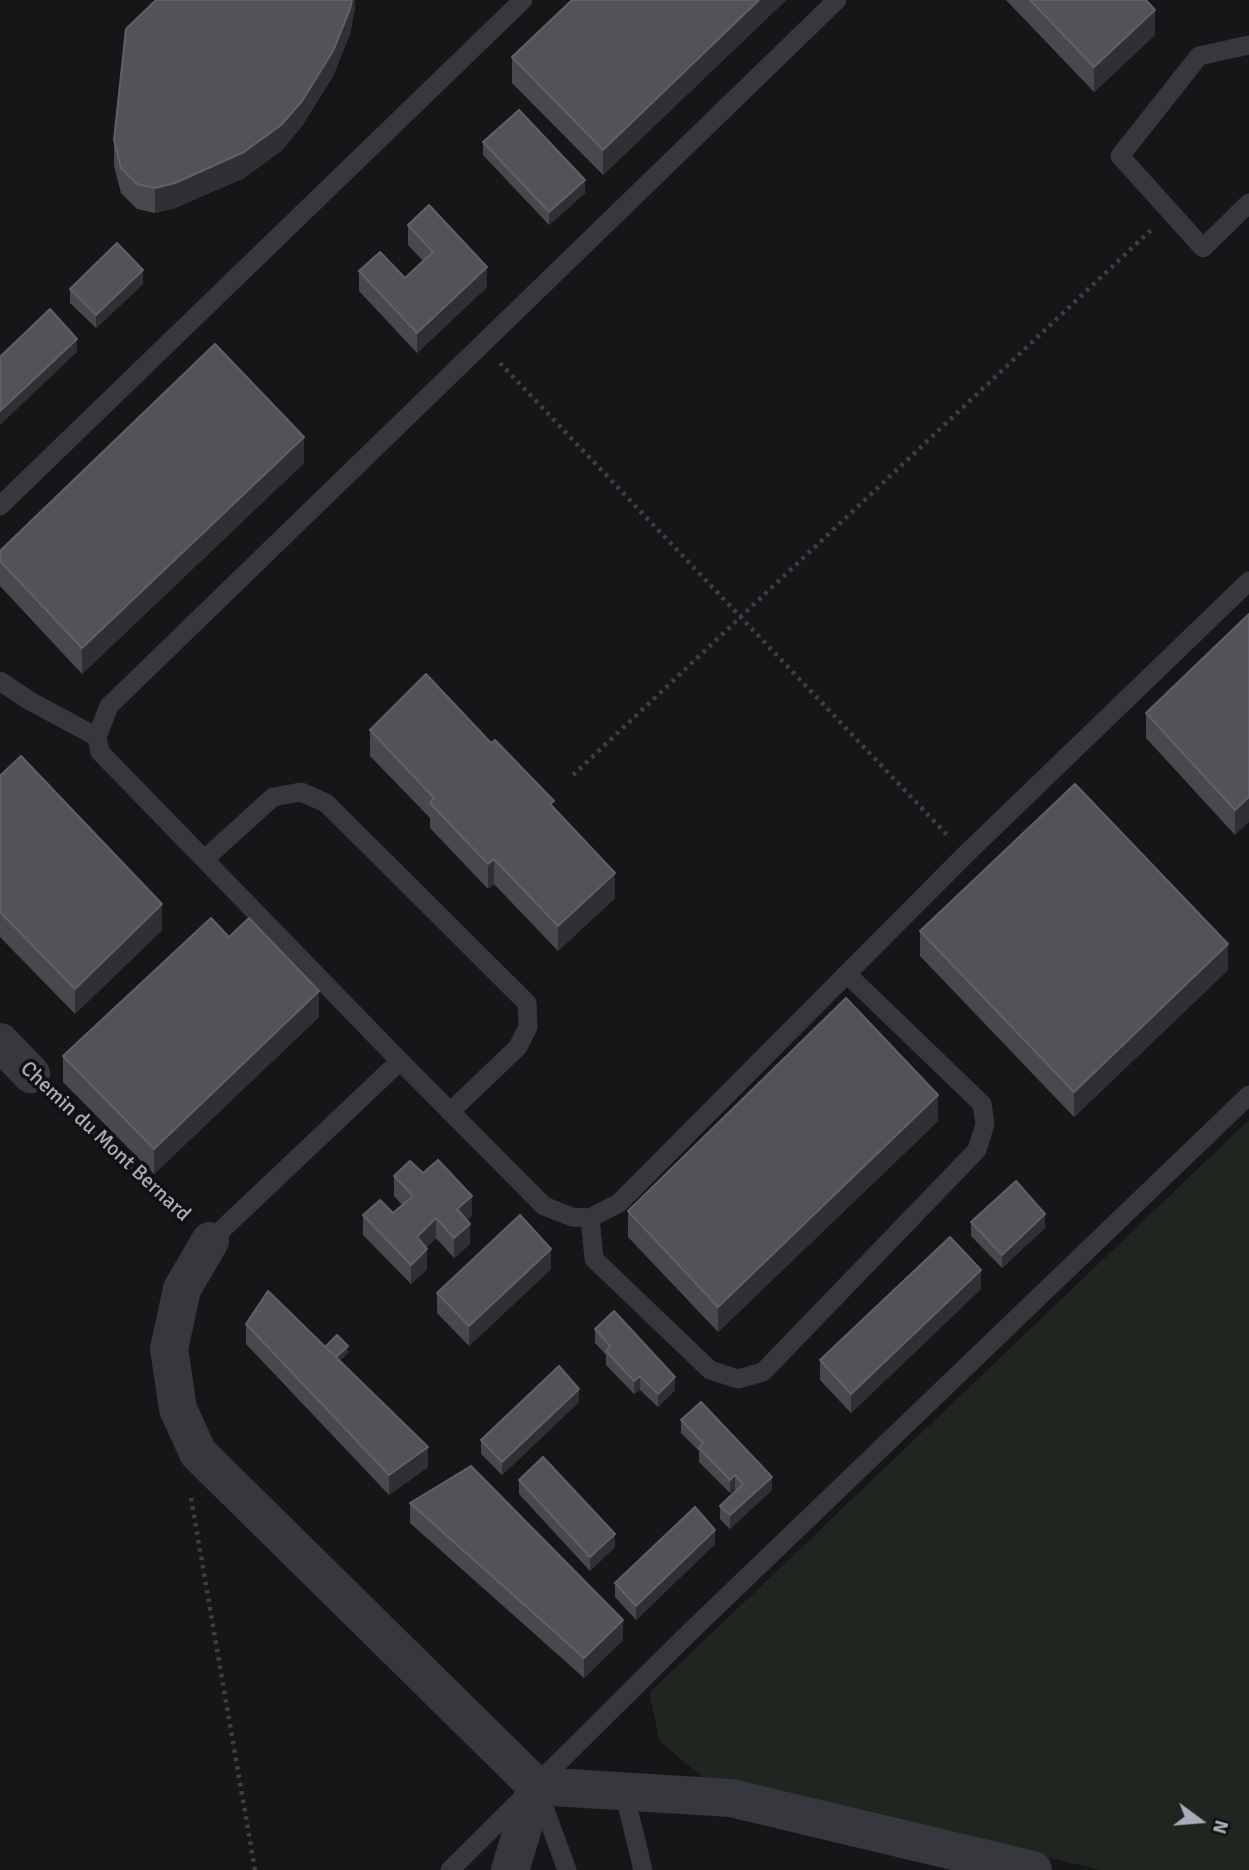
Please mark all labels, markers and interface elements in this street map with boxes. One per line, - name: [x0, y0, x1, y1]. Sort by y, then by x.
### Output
- street label: Chemin du Mont Bernard: [15, 1057, 195, 1227]
- north arrow: [1165, 1786, 1235, 1856]
- text: N: [1207, 1817, 1234, 1836]

